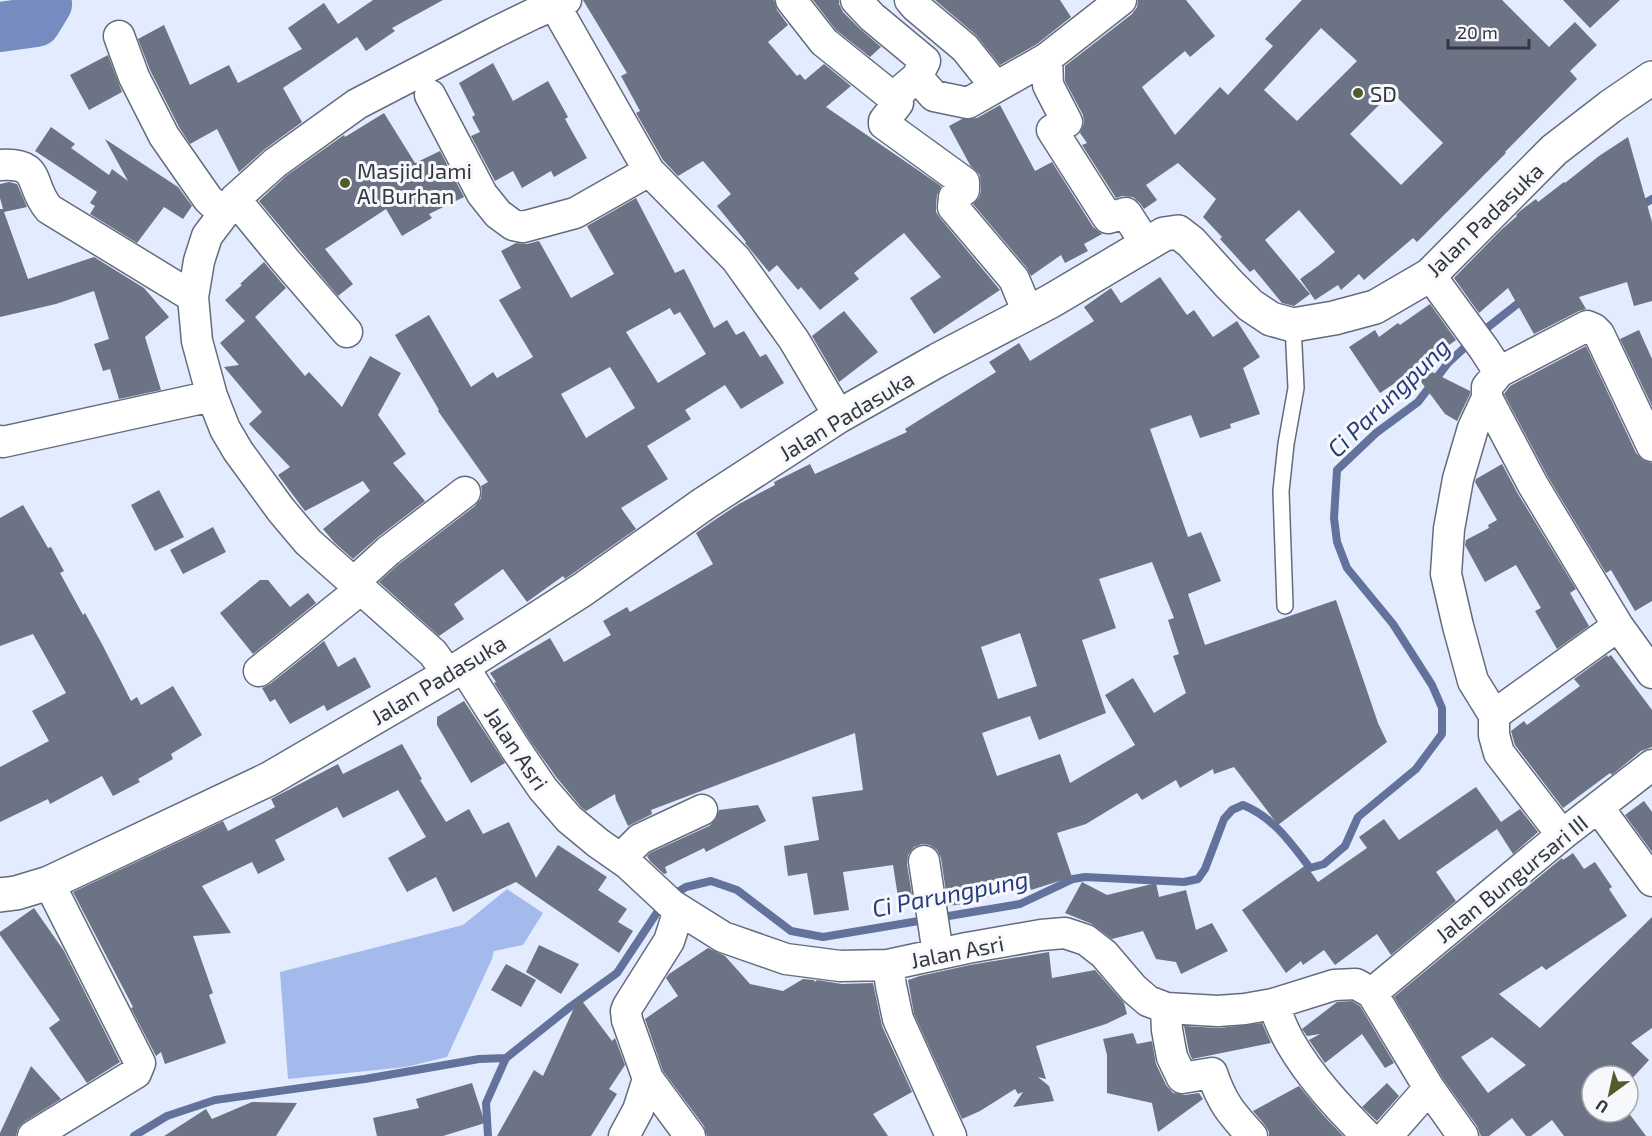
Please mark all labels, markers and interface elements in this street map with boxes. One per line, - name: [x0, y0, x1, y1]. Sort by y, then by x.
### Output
- scale bar: [1448, 12, 1529, 50]
- text: 20 m: [1457, 21, 1498, 43]
- place label: SD: [1370, 80, 1397, 106]
- marker: SD: [1351, 86, 1365, 100]
- place label: Masjid Jami Al Burhan: [357, 157, 472, 208]
- street label: Jalan Padasuka: [1420, 157, 1548, 281]
- marker: Masjid Jami Al Burhan: [338, 176, 352, 190]
- water label: Ci Parungpung: [1321, 331, 1455, 463]
- street label: Jalan Padasuka: [774, 365, 918, 465]
- street label: Jalan Padasuka: [366, 629, 510, 729]
- street label: Jalan Asri: [480, 702, 554, 794]
- street label: Jalan Bungursari III: [1430, 809, 1592, 947]
- water label: Ci Parungpung: [869, 864, 1031, 922]
- street label: Jalan Asri: [908, 929, 1006, 973]
- north arrow: [1580, 1064, 1640, 1124]
- text: U: [1592, 1096, 1611, 1118]

